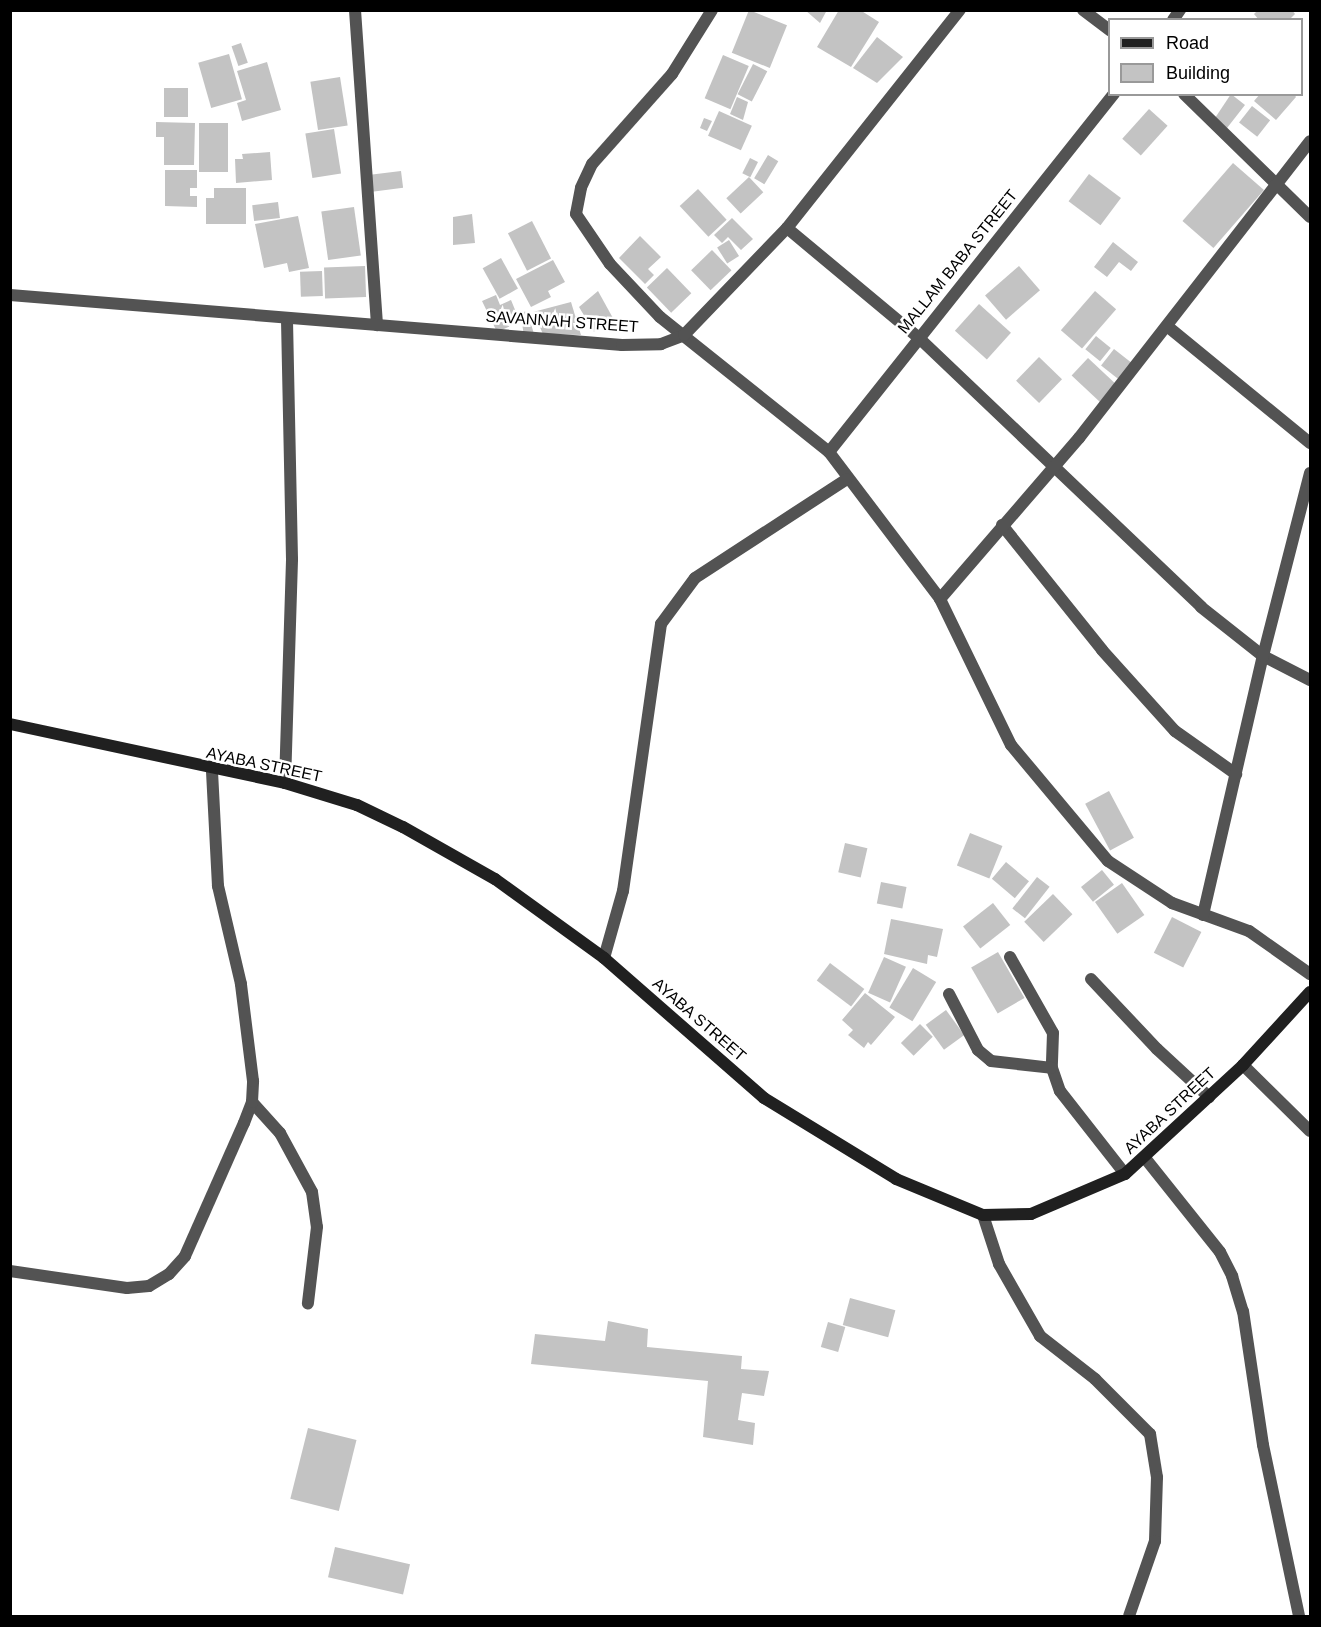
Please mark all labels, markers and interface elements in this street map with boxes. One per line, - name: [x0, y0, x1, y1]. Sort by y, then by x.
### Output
- legend: [1108, 18, 1303, 96]
- text: Road: [1166, 33, 1209, 53]
- text: Building: [1166, 63, 1230, 83]
- street label: MALLAM BABA STREET: [894, 186, 1022, 338]
- street label: SAVANNAH STREET: [485, 307, 639, 337]
- street label: AYABA STREET: [204, 743, 324, 787]
- street label: AYABA STREET: [648, 974, 750, 1066]
- street label: AYABA STREET: [1120, 1064, 1220, 1158]

